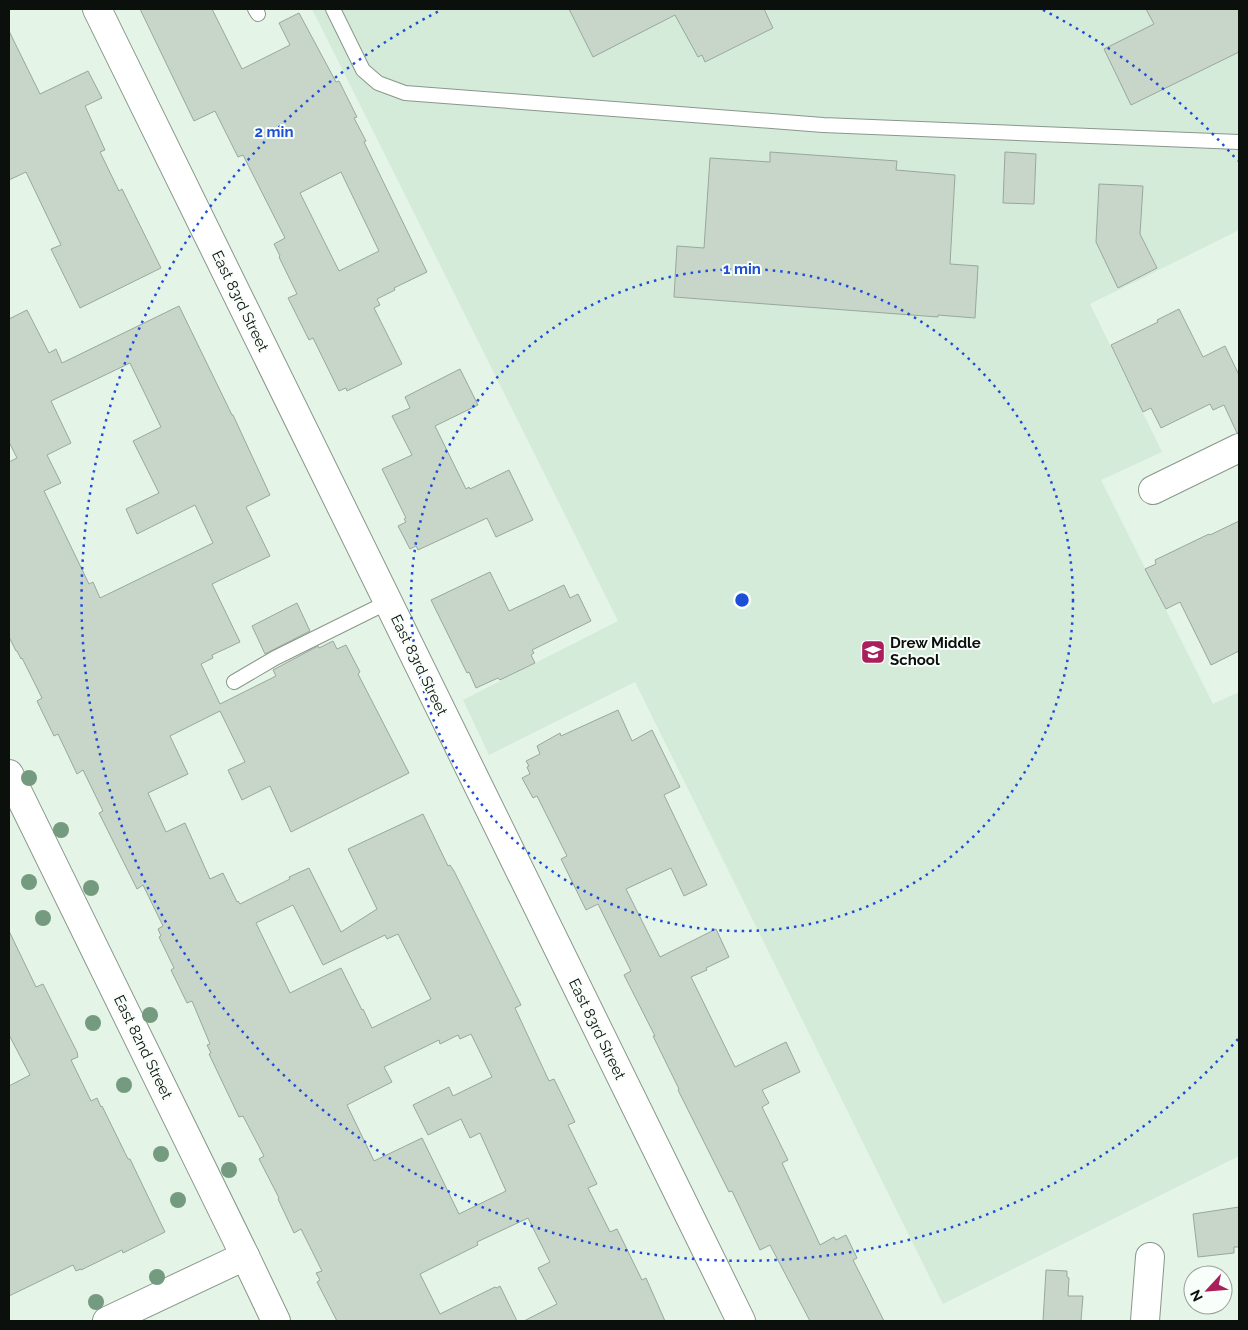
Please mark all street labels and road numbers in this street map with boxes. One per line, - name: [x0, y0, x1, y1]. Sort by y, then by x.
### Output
- street label: East 83rd Street: [208, 248, 272, 354]
- street label: East 83rd Street: [387, 612, 451, 718]
- street label: East 83rd Street: [565, 976, 629, 1082]
- street label: East 82nd Street: [110, 992, 176, 1102]

